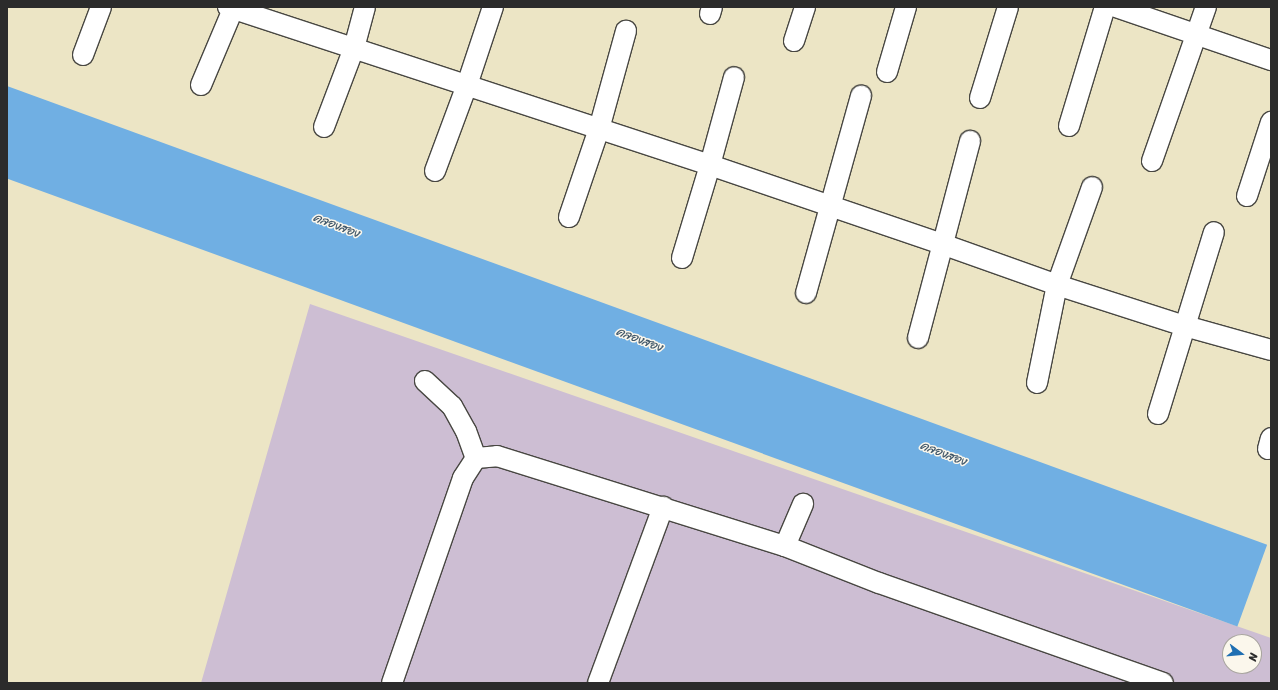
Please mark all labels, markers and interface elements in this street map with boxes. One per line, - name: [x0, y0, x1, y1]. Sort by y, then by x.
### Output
- water label: คลองสอง: [311, 211, 361, 241]
- water label: คลองสอง: [614, 325, 664, 355]
- water label: คลองสอง: [918, 439, 968, 469]
- north arrow: [1222, 634, 1262, 674]
- text: N: [1243, 651, 1263, 663]

